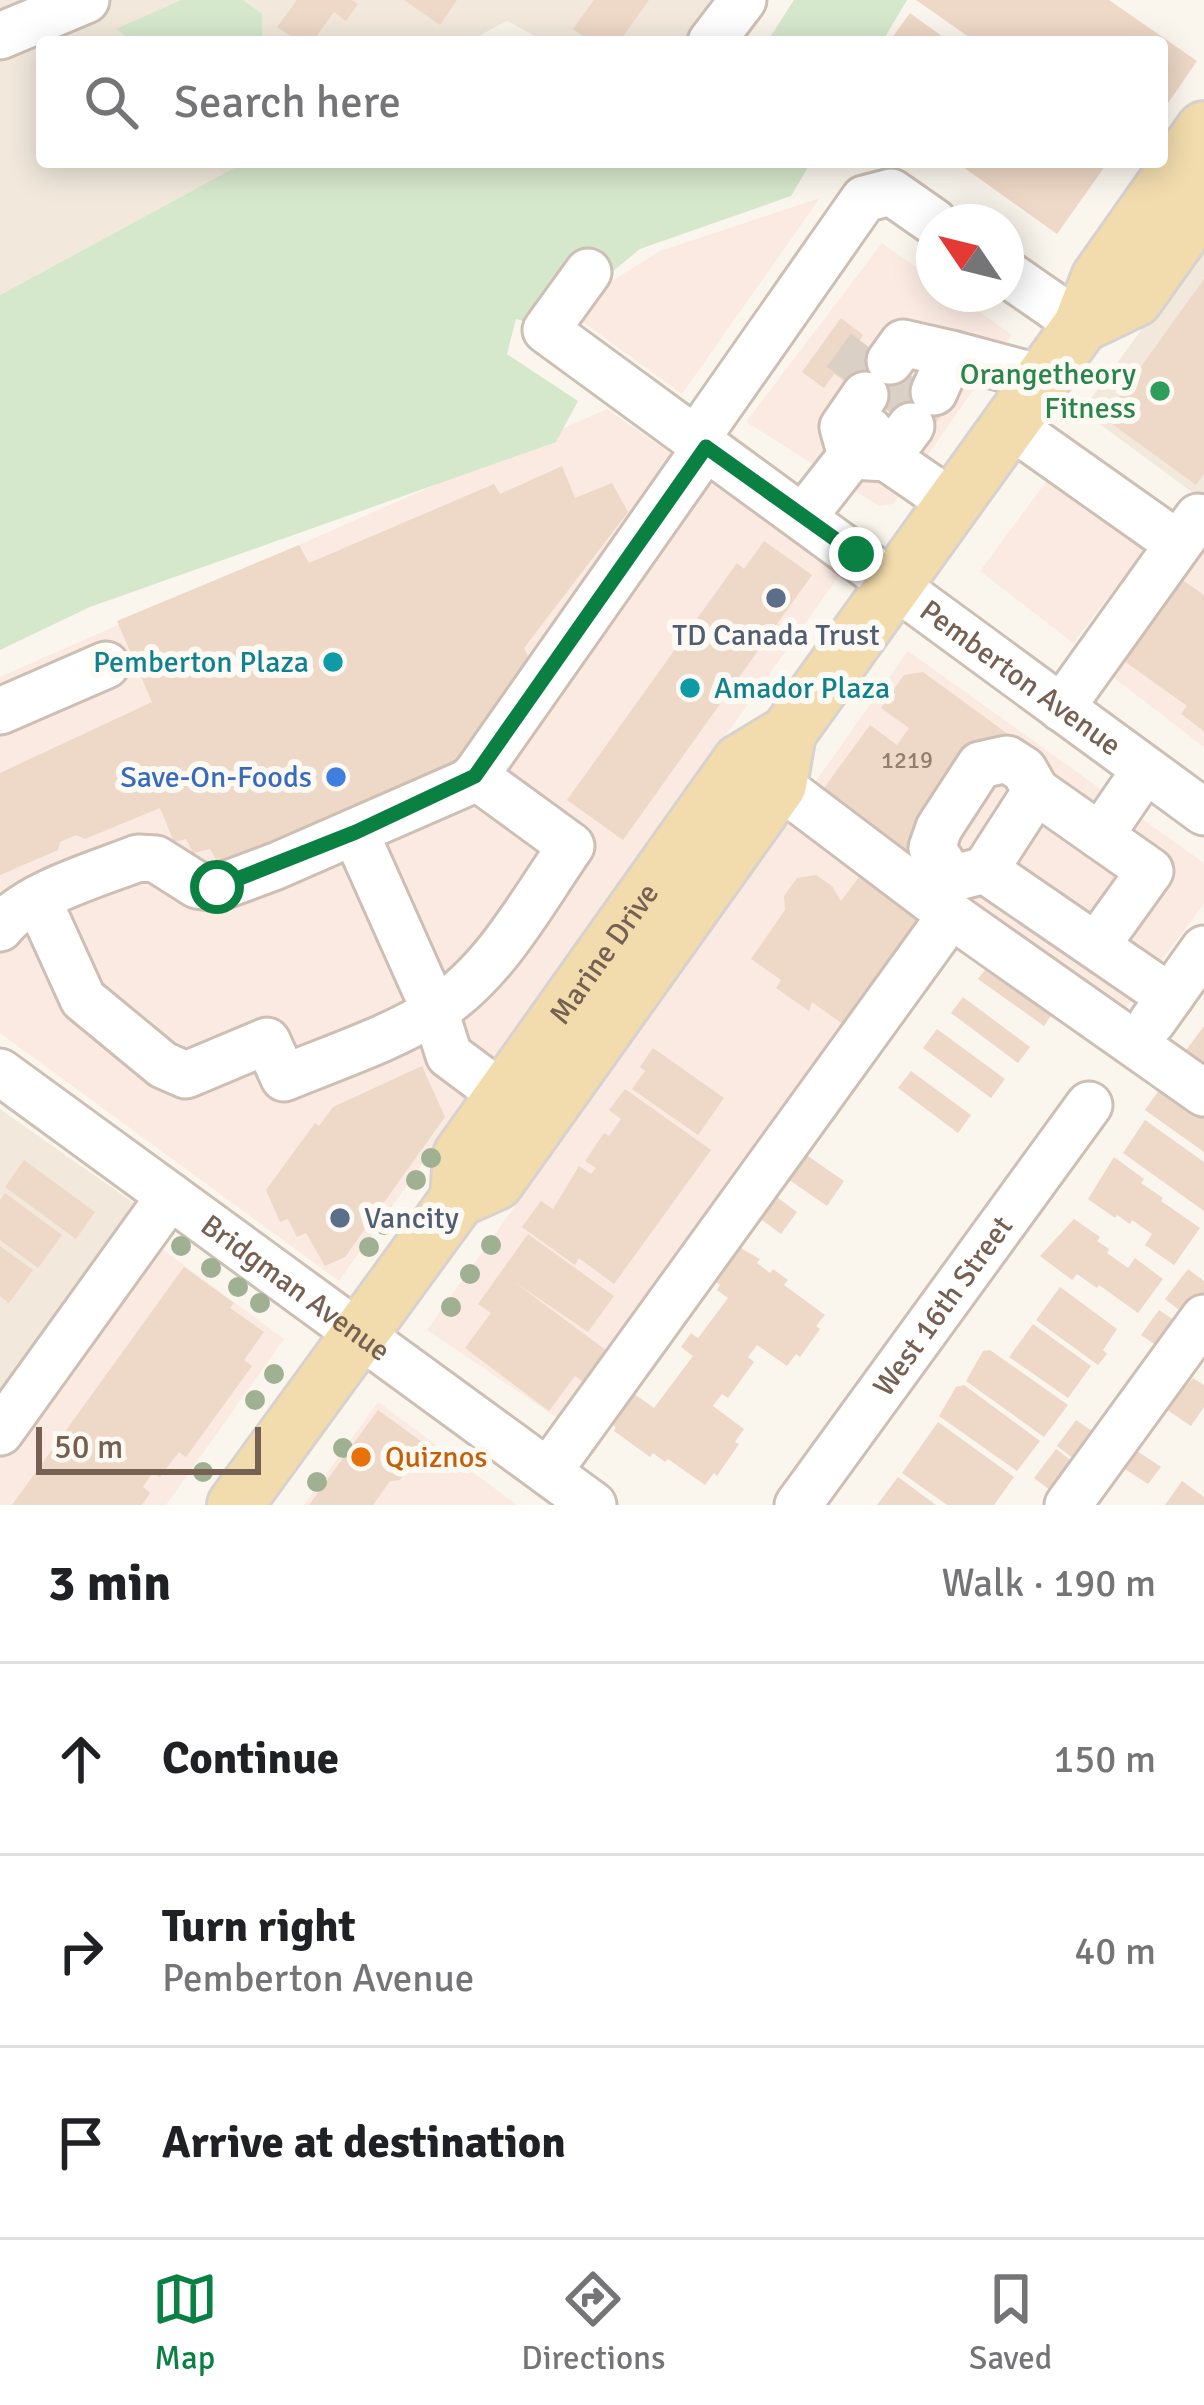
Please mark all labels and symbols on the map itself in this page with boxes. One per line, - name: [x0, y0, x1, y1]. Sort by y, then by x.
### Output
- north arrow: [916, 204, 1024, 312]
- place label: Orangetheory Fitness: [960, 356, 1136, 427]
- marker: Orangetheory Fitness: [1147, 378, 1173, 404]
- route end: [829, 527, 883, 581]
- marker: TD Canada Trust: [763, 585, 789, 611]
- street label: Pemberton Avenue: [913, 592, 1129, 764]
- place label: TD Canada Trust: [672, 617, 880, 654]
- place label: Pemberton Plaza: [93, 644, 309, 681]
- marker: Pemberton Plaza: [320, 649, 346, 675]
- place label: Amador Plaza: [714, 670, 890, 707]
- marker: Amador Plaza: [677, 675, 703, 701]
- house number: 1219: [881, 745, 933, 775]
- place label: Save-On-Foods: [120, 759, 312, 796]
- marker: Save-On-Foods: [323, 764, 349, 790]
- route start: [190, 860, 244, 914]
- street label: Marine Drive: [541, 876, 667, 1031]
- place label: Vancity: [364, 1200, 459, 1237]
- marker: Vancity: [327, 1205, 353, 1231]
- street label: Bridgman Avenue: [194, 1206, 397, 1369]
- street label: West 16th Street: [865, 1209, 1021, 1403]
- scale bar: [36, 1421, 261, 1474]
- place label: Quiznos: [385, 1439, 487, 1476]
- marker: Quiznos: [348, 1444, 374, 1470]

